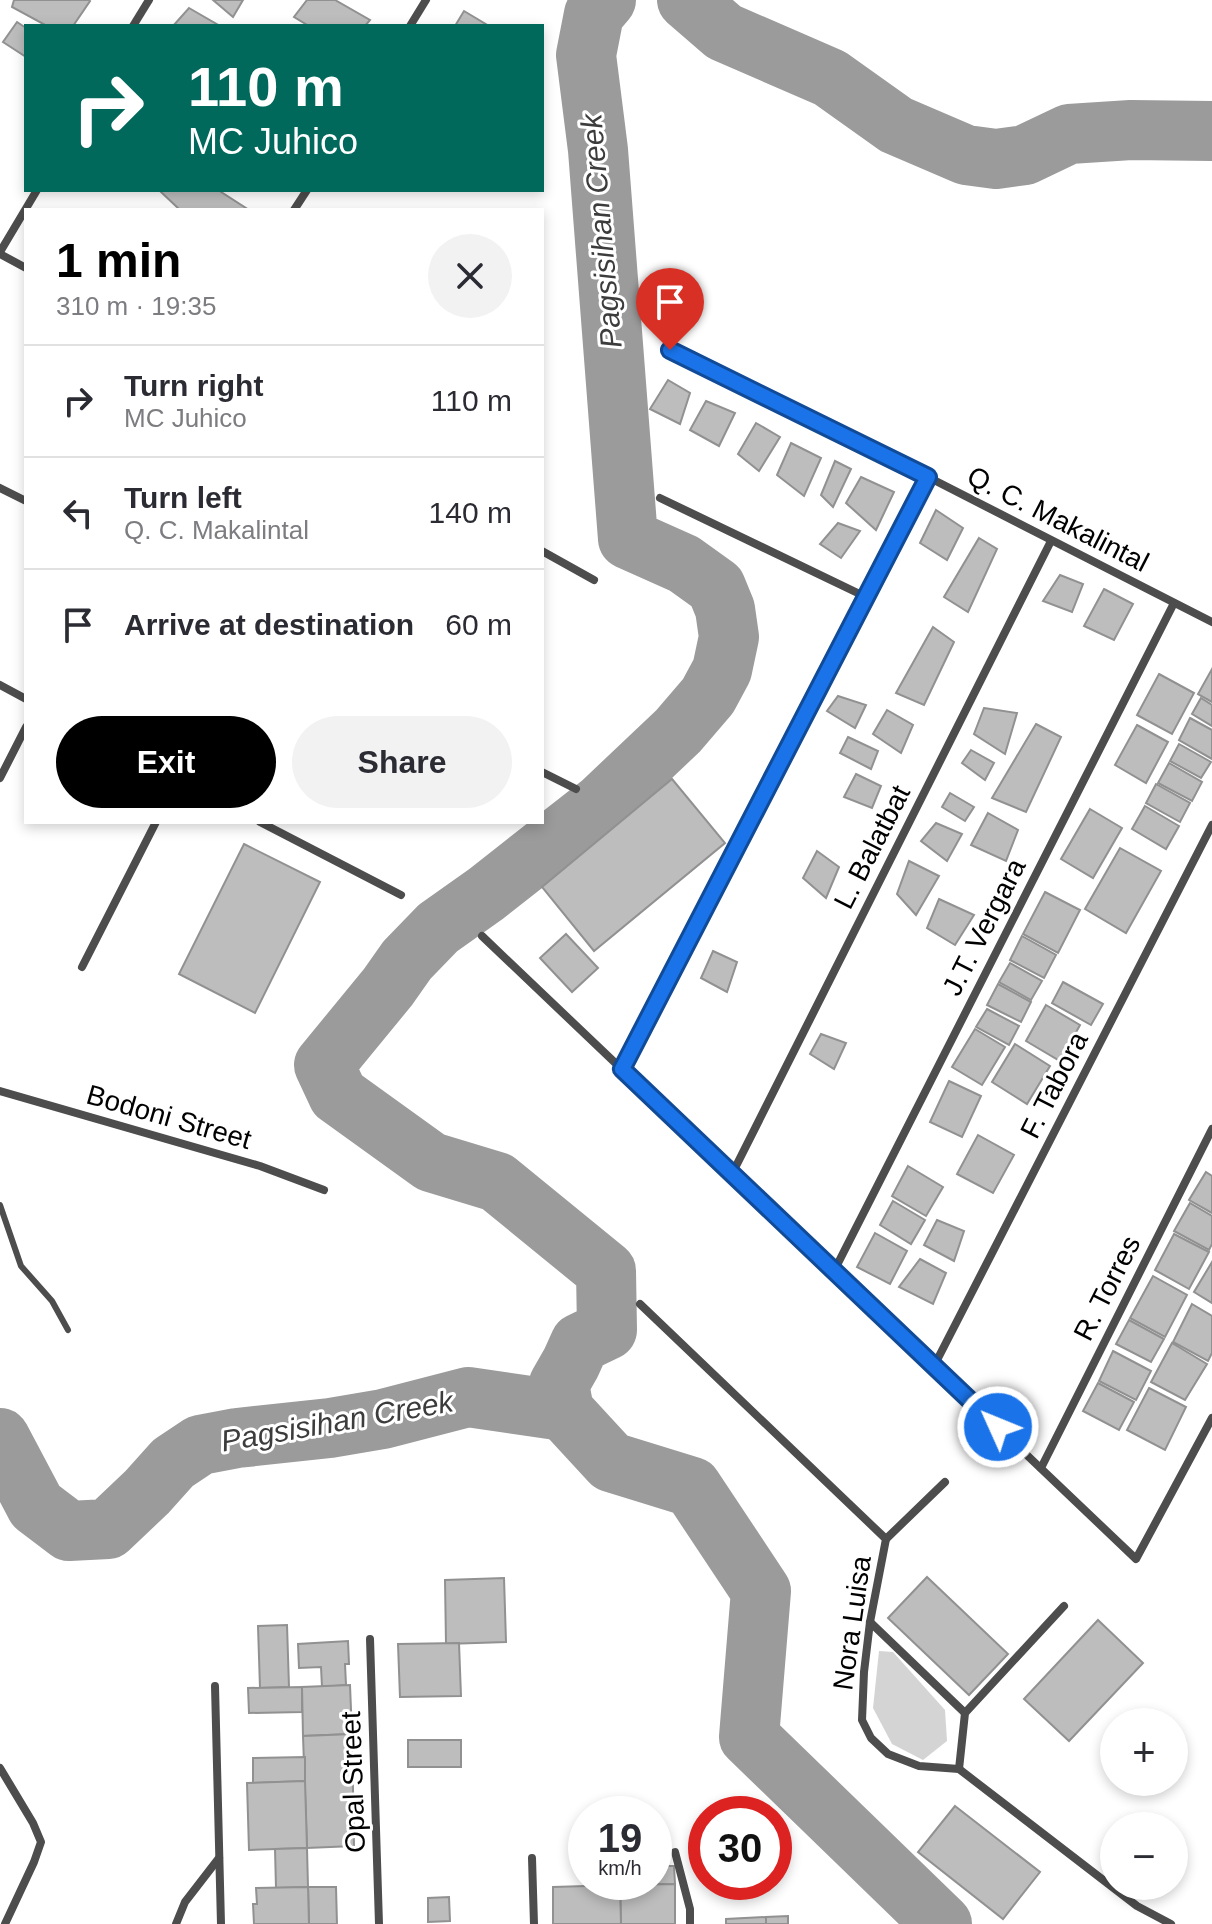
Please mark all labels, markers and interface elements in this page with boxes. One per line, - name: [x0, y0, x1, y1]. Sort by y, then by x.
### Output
- text: 110 m: [188, 55, 344, 118]
- icon: right: [56, 56, 160, 160]
- water label: Pagsisihan Creek: [574, 110, 628, 350]
- text: MC Juhico: [188, 121, 358, 162]
- text: 1 min: [56, 234, 181, 287]
- button: close: [428, 234, 512, 318]
- pin: [636, 268, 704, 350]
- icon: arrive: [648, 280, 692, 324]
- text: 310 m · 19:35: [56, 291, 216, 321]
- text: Turn right: [124, 369, 263, 402]
- icon: right: [56, 379, 100, 423]
- text: 110 m: [431, 384, 512, 417]
- text: MC Juhico: [124, 403, 247, 433]
- street label: Q. C. Makalintal: [962, 460, 1154, 578]
- text: Turn left: [124, 481, 242, 514]
- icon: left: [56, 491, 100, 535]
- text: 140 m: [429, 496, 512, 529]
- text: Q. C. Makalintal: [124, 515, 309, 545]
- icon: arrive: [56, 603, 100, 647]
- text: Arrive at destination: [124, 608, 414, 641]
- text: 60 m: [445, 608, 512, 641]
- button: Exit: [56, 716, 276, 808]
- button: Share: [292, 716, 512, 808]
- street label: L. Balatbat: [828, 780, 916, 914]
- street label: J.T. Vergara: [936, 853, 1032, 1001]
- street label: F. Tabora: [1014, 1027, 1094, 1143]
- street label: Bodoni Street: [83, 1079, 255, 1155]
- street label: R. Torres: [1068, 1231, 1146, 1345]
- water label: Pagsisihan Creek: [218, 1384, 458, 1458]
- position arrow: [956, 1385, 1040, 1469]
- street label: Nora Luisa: [827, 1553, 877, 1692]
- map controls: [1100, 1708, 1188, 1900]
- button: +: [1100, 1708, 1188, 1796]
- street label: Opal Street: [335, 1710, 371, 1853]
- speed limit sign: 30: [688, 1796, 792, 1900]
- button: −: [1100, 1812, 1188, 1900]
- text: 19: [598, 1816, 642, 1860]
- text: km/h: [598, 1857, 642, 1879]

